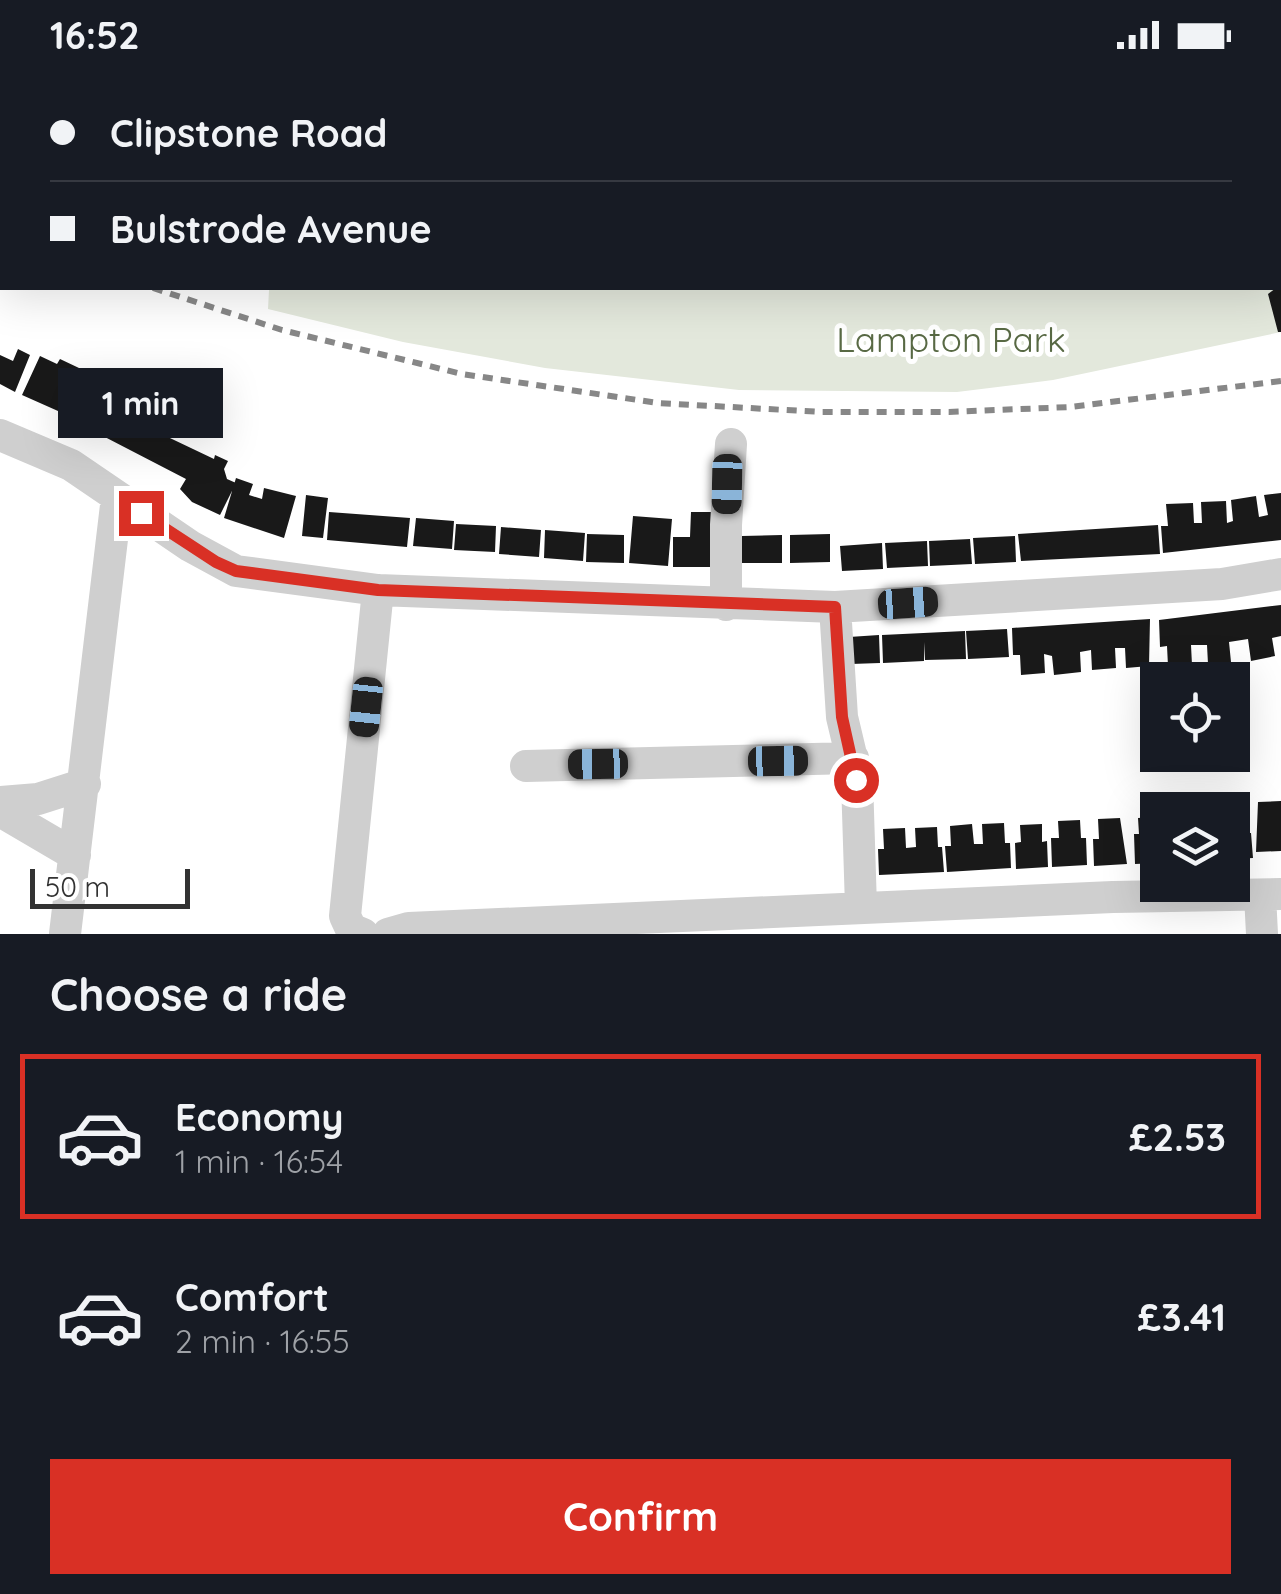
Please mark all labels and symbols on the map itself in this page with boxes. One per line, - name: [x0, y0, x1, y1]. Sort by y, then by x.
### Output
- park label: Lampton Park: [836, 317, 1066, 361]
- callout: 1 min: [58, 368, 224, 438]
- car: [711, 454, 743, 514]
- route end: [119, 491, 164, 536]
- car: [877, 586, 939, 620]
- car: [348, 676, 384, 738]
- car: [748, 745, 808, 777]
- car: [568, 748, 628, 780]
- route start: [834, 758, 879, 803]
- scale bar: [30, 864, 190, 908]

